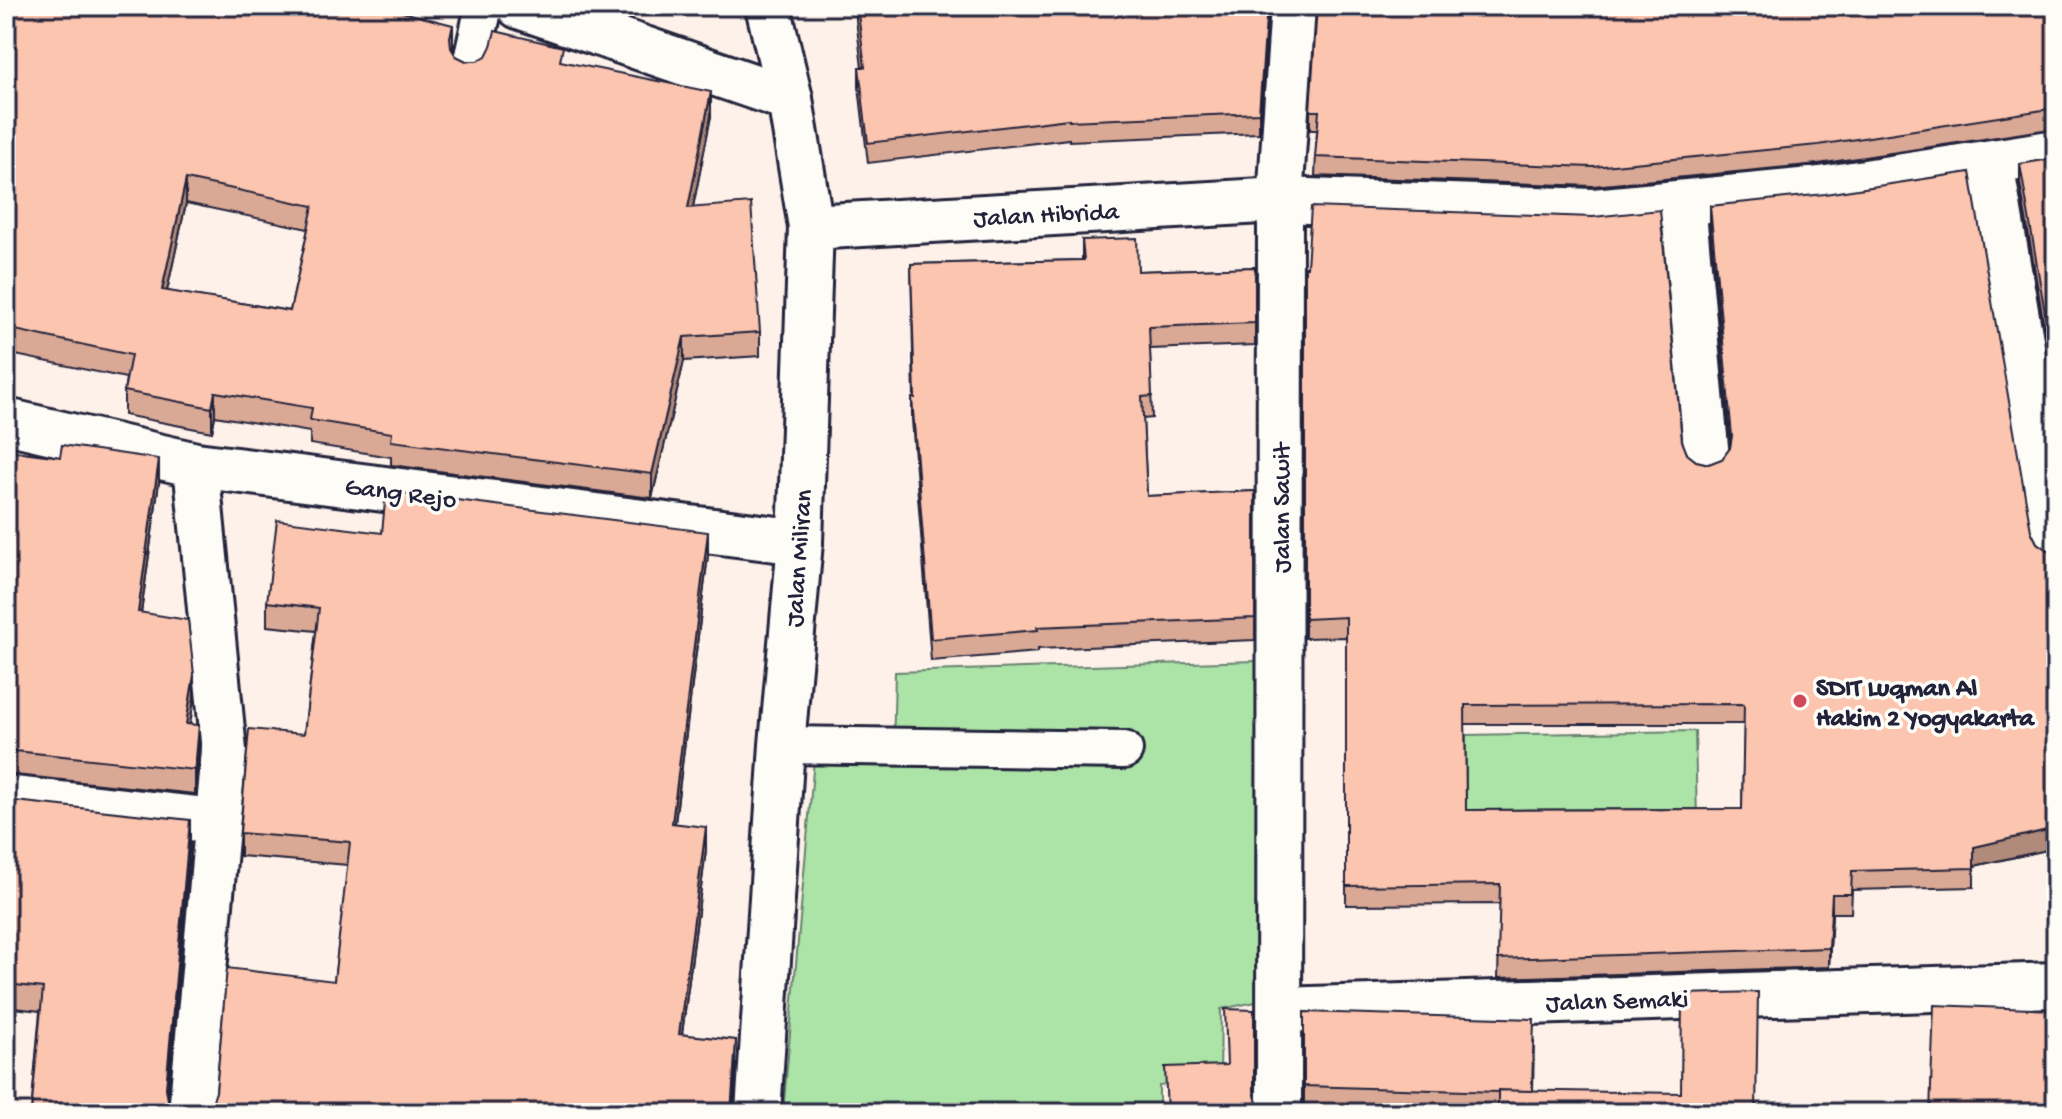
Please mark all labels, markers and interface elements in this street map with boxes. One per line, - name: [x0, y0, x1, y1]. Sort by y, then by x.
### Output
- street label: Jalan Hibrida: [973, 198, 1121, 237]
- street label: Jalan Sawit: [1269, 441, 1300, 573]
- street label: Gang Rejo: [343, 473, 458, 518]
- street label: Jalan Miliran: [781, 488, 822, 628]
- place label: SDIT Luqman Al Hakim 2 Yogyakarta: [1816, 675, 2035, 736]
- marker: SDIT Luqman Al Hakim 2 Yogyakarta: [1791, 692, 1809, 710]
- street label: Jalan Semaki: [1545, 986, 1689, 1021]

